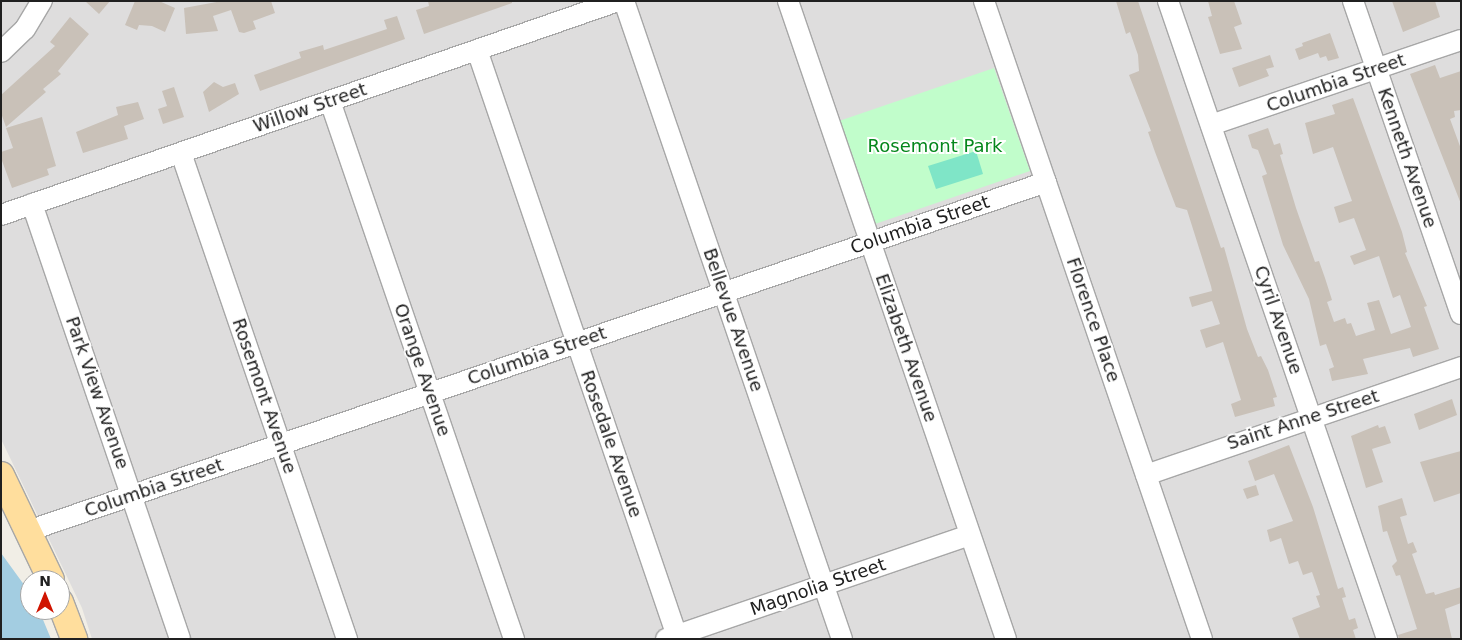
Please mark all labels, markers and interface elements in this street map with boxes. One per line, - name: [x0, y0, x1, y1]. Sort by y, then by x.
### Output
- street label: Columbia Street: [1264, 49, 1408, 117]
- street label: Willow Street: [250, 78, 370, 138]
- street label: Kenneth Avenue: [1373, 85, 1441, 231]
- park label: Rosemont Park: [868, 135, 1002, 157]
- street label: Columbia Street: [848, 191, 992, 259]
- street label: Bellevue Avenue: [698, 245, 768, 395]
- street label: Florence Place: [1062, 255, 1124, 385]
- street label: Cyril Avenue: [1249, 263, 1307, 377]
- street label: Elizabeth Avenue: [870, 271, 942, 425]
- street label: Orange Avenue: [389, 301, 455, 439]
- street label: Park View Avenue: [61, 314, 133, 472]
- street label: Rosemont Avenue: [227, 316, 301, 476]
- street label: Columbia Street: [465, 322, 609, 390]
- street label: Rosedale Avenue: [576, 368, 646, 520]
- street label: Saint Anne Street: [1224, 385, 1382, 455]
- street label: Columbia Street: [82, 454, 226, 522]
- street label: Magnolia Street: [747, 554, 889, 620]
- north arrow: [20, 570, 70, 620]
- text: N: [39, 573, 51, 589]

